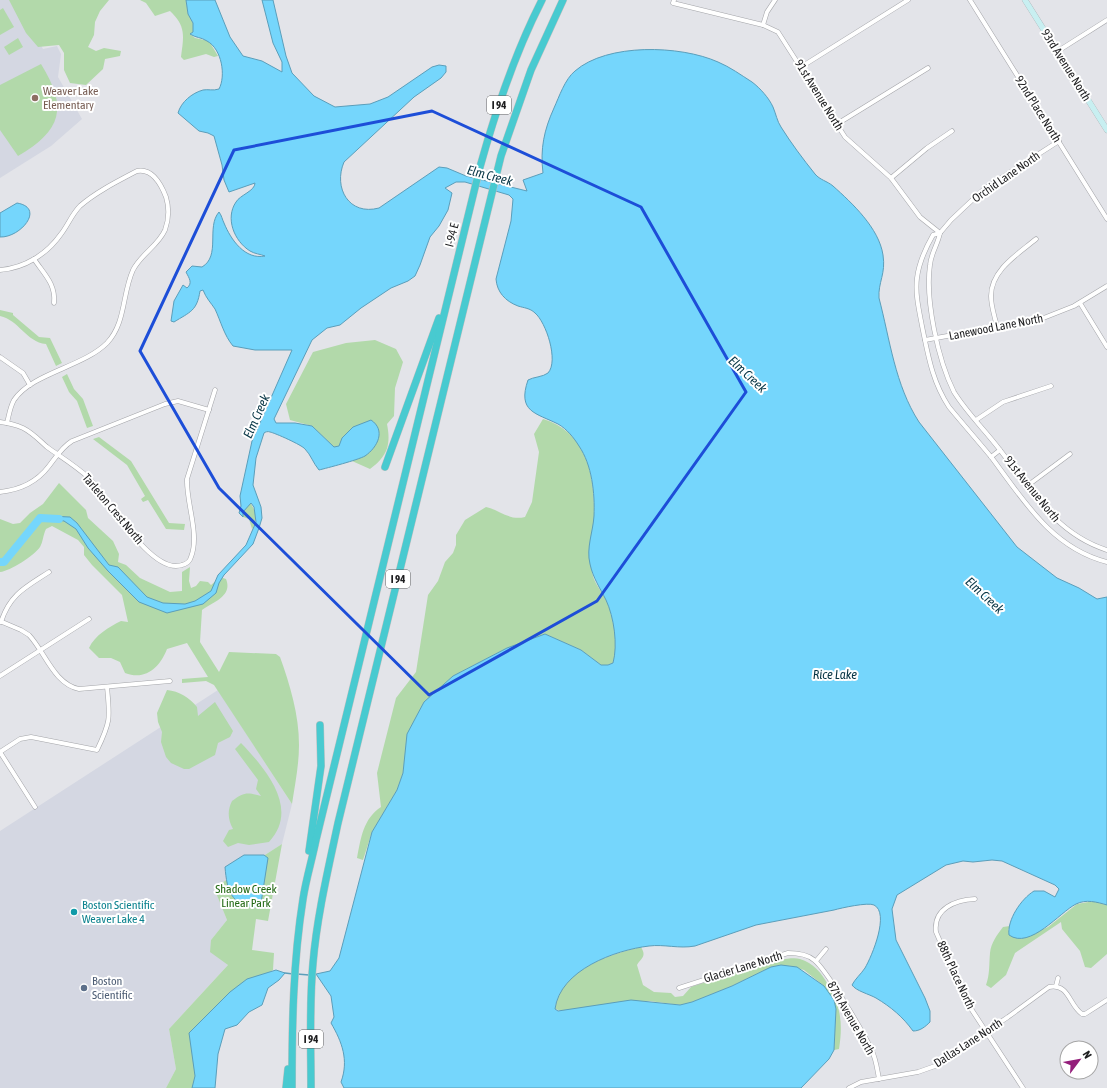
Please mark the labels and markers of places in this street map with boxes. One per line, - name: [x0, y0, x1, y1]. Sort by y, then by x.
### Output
- place label: Weaver Lake Elementary: [43, 84, 99, 112]
- marker: Weaver Lake Elementary: [30, 93, 40, 103]
- place label: Boston Scientific Weaver Lake 4: [82, 898, 155, 926]
- marker: Boston Scientific Weaver Lake 4: [69, 907, 79, 917]
- place label: Boston Scientific: [92, 974, 133, 1002]
- marker: Boston Scientific: [79, 983, 89, 993]

